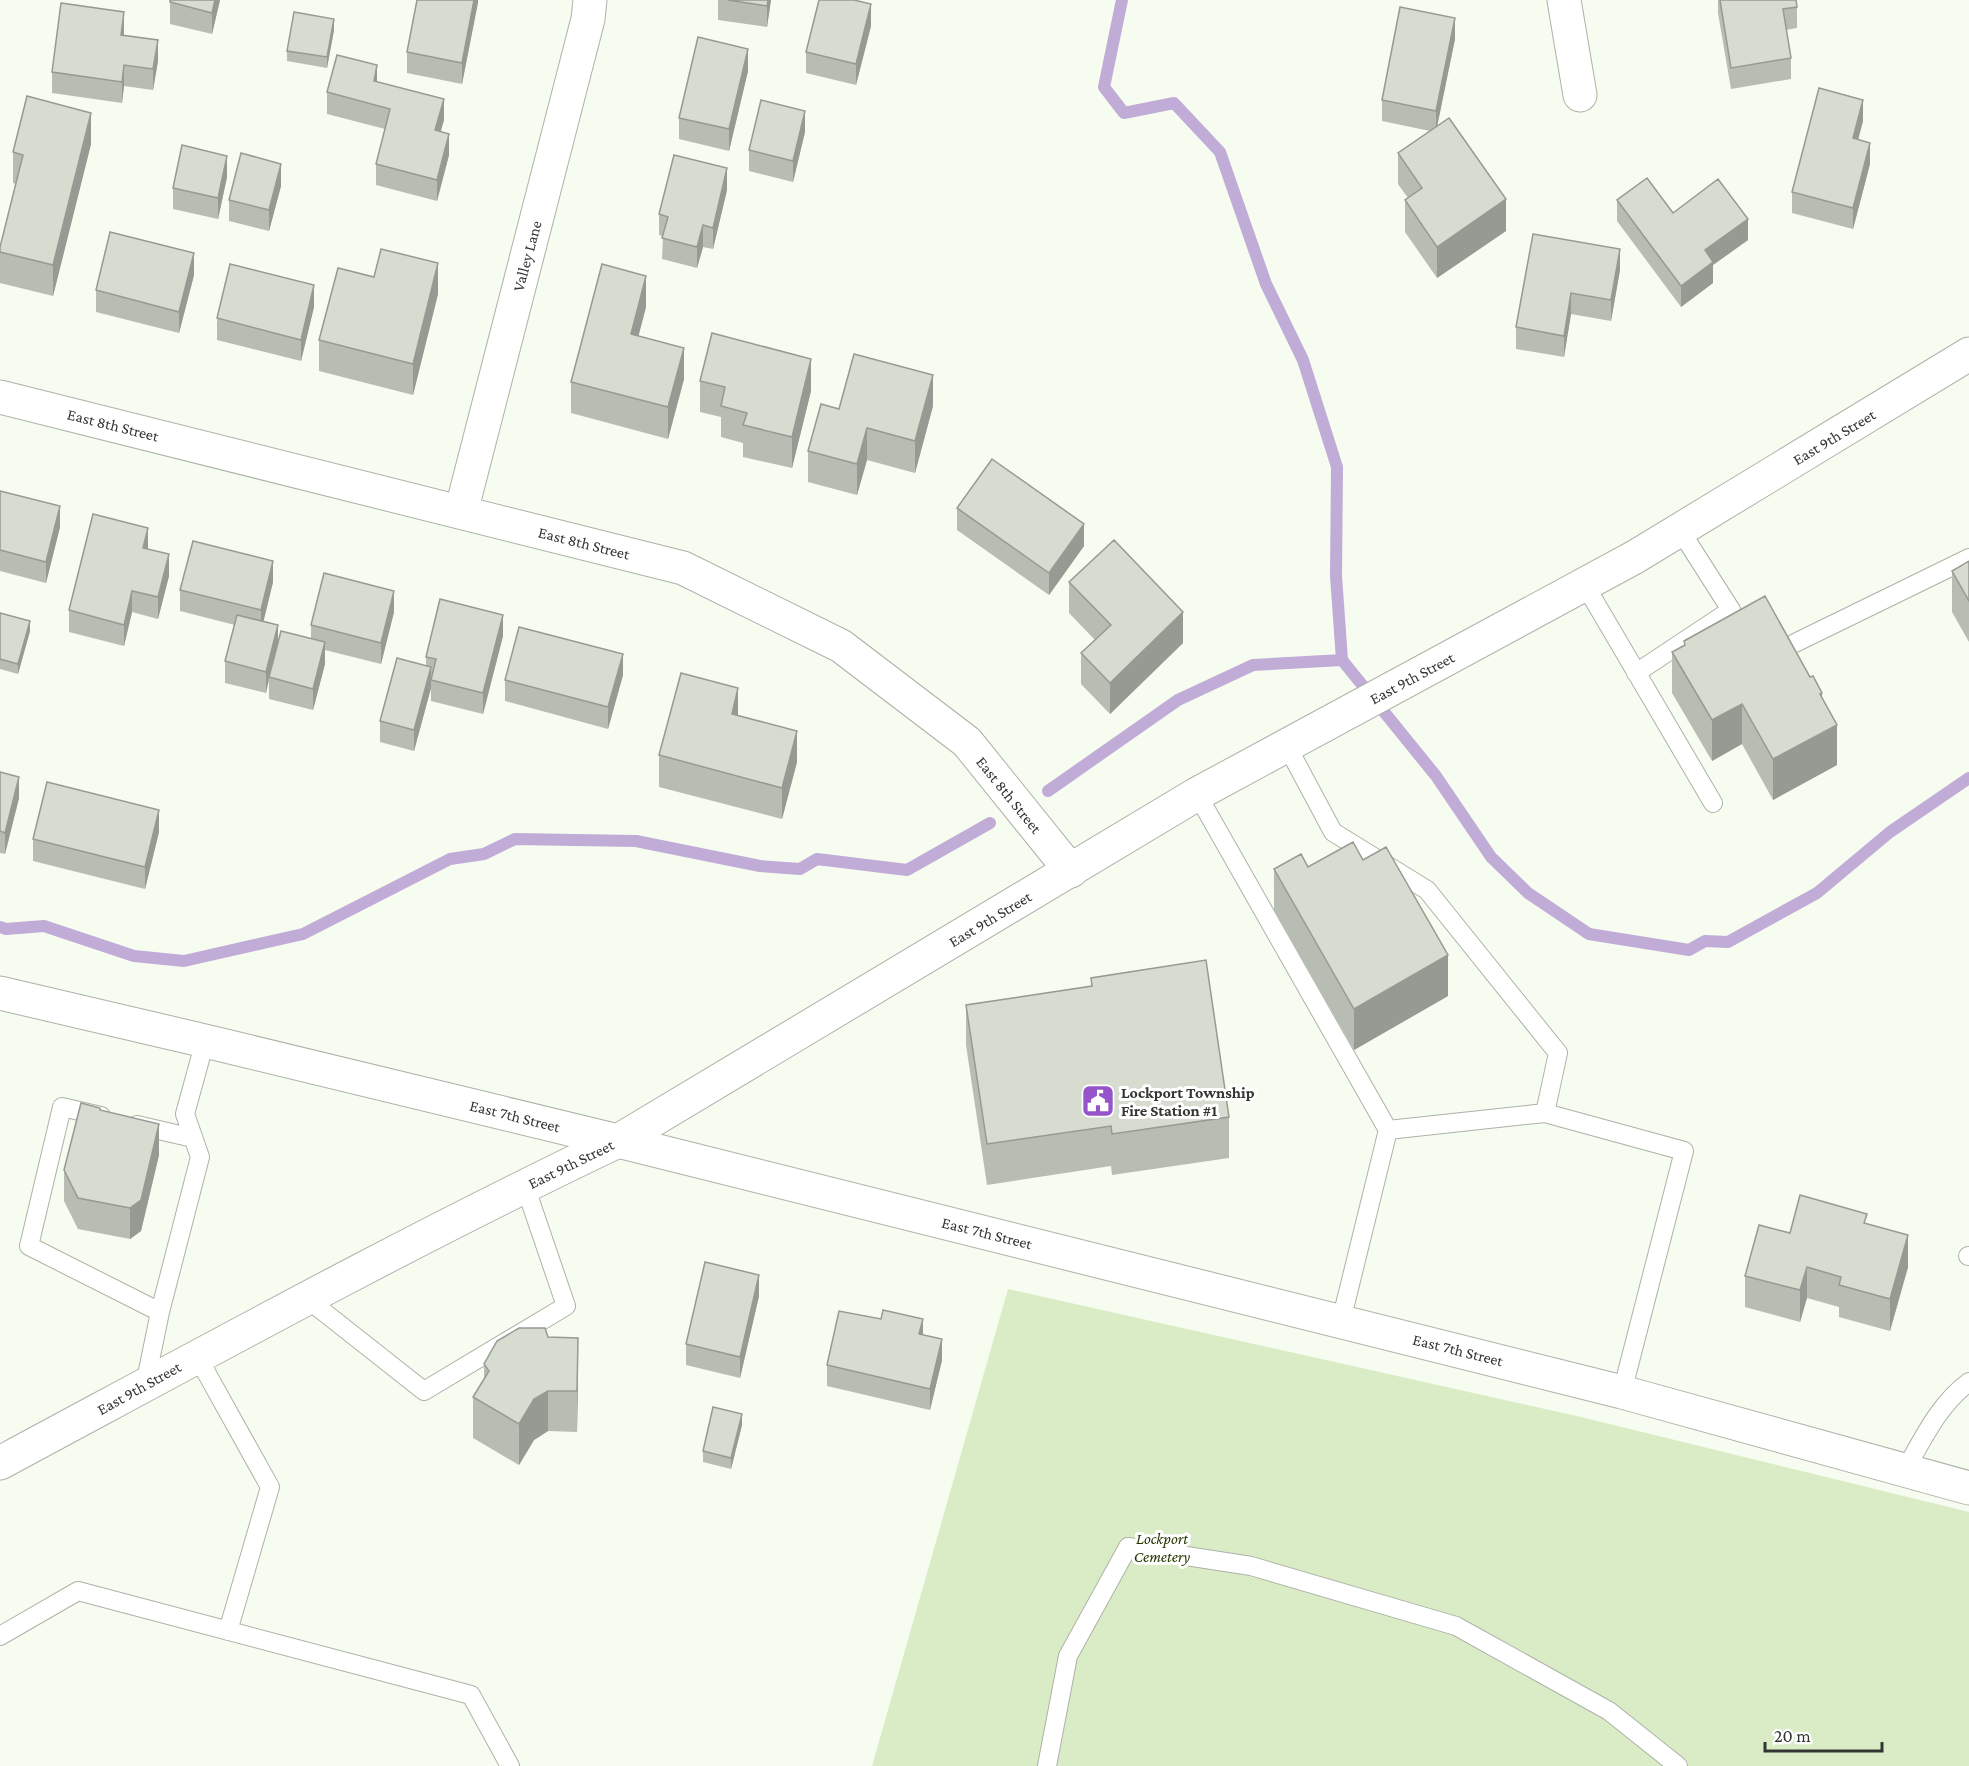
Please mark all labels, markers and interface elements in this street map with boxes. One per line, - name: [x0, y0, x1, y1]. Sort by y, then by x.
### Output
- street label: Valley Lane: [509, 219, 546, 294]
- street label: East 8th Street: [66, 405, 161, 445]
- street label: East 9th Street: [1790, 405, 1879, 468]
- street label: East 8th Street: [537, 523, 632, 563]
- street label: East 9th Street: [1367, 648, 1458, 707]
- street label: East 8th Street: [973, 753, 1045, 837]
- street label: East 9th Street: [946, 887, 1035, 950]
- public building icon: Lockport Township Fire Station #1: [1080, 1083, 1116, 1119]
- place label: Lockport Township Fire Station #1: [1121, 1084, 1255, 1119]
- street label: East 7th Street: [468, 1097, 563, 1136]
- street label: East 9th Street: [525, 1136, 617, 1192]
- street label: East 7th Street: [940, 1214, 1035, 1253]
- street label: East 7th Street: [1411, 1331, 1506, 1370]
- street label: East 9th Street: [94, 1358, 184, 1418]
- park label: Lockport Cemetery: [1134, 1530, 1191, 1566]
- scale bar: [1765, 1715, 1882, 1753]
- text: 20 m: [1774, 1726, 1811, 1746]

